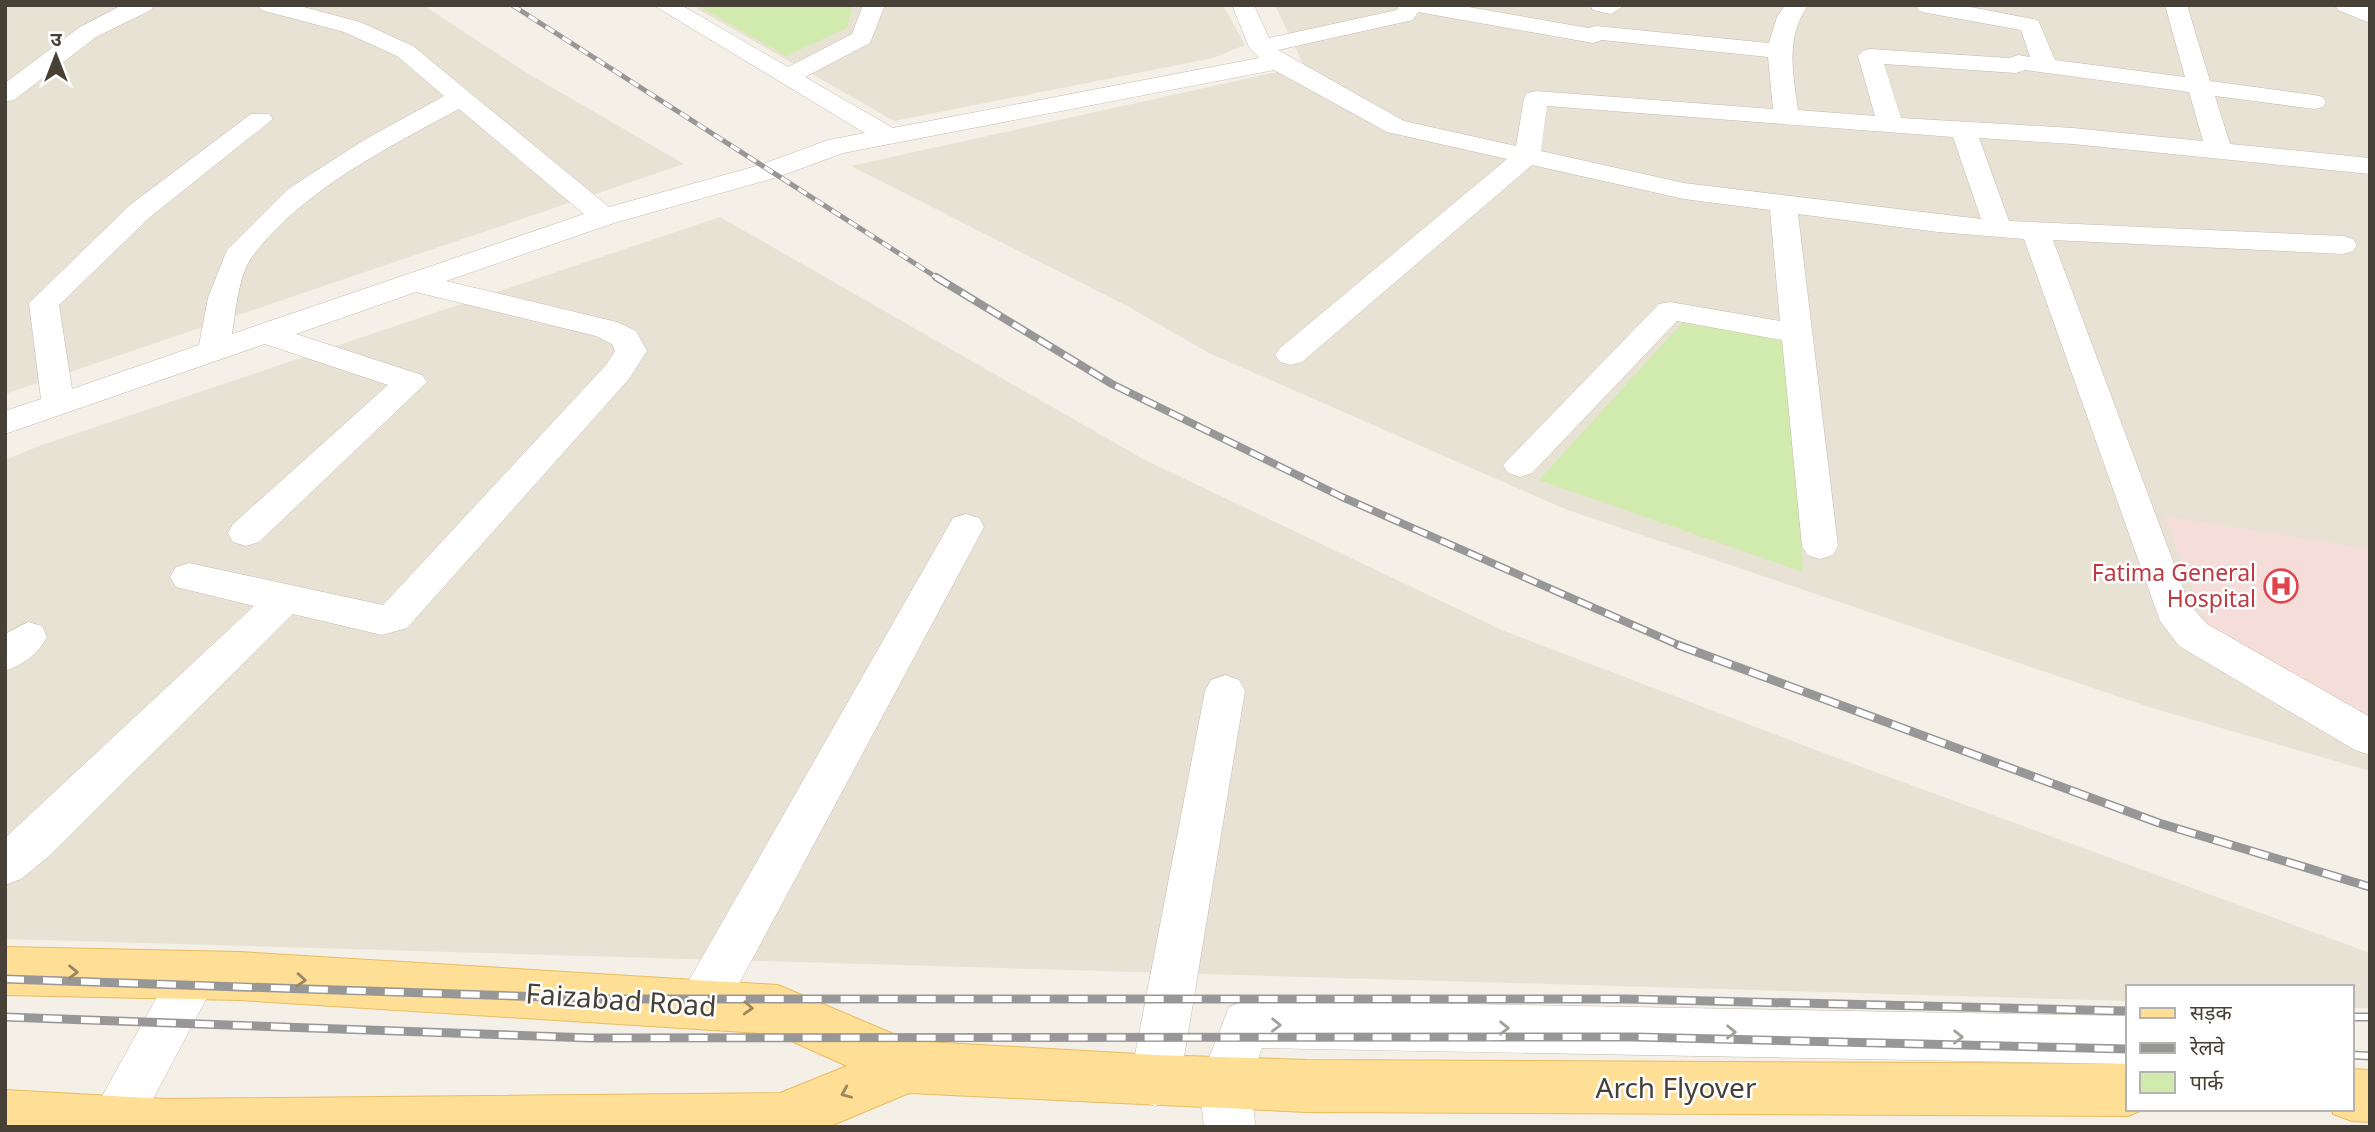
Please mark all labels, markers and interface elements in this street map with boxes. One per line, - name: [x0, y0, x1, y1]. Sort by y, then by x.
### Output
- north arrow: [21, 21, 91, 91]
- text: उ: [50, 26, 62, 52]
- place label: Fatima General Hospital: [2092, 556, 2256, 614]
- hospital icon: Fatima General Hospital: [2262, 567, 2300, 605]
- one-way arrow: [69, 964, 79, 980]
- one-way arrow: [296, 972, 307, 987]
- street label: Faizabad Road: [524, 973, 718, 1025]
- legend: [2126, 985, 2354, 1111]
- text: सड़क: [2190, 998, 2232, 1026]
- one-way arrow: [743, 1001, 754, 1016]
- one-way arrow: [1271, 1017, 1282, 1032]
- one-way arrow: [1499, 1020, 1509, 1036]
- one-way arrow: [1726, 1025, 1737, 1040]
- one-way arrow: [1954, 1029, 1964, 1045]
- text: रेलवे: [2189, 1033, 2225, 1061]
- street label: Arch Flyover: [1596, 1068, 1757, 1106]
- text: पार्क: [2190, 1068, 2224, 1096]
- one-way arrow: [841, 1085, 853, 1099]

